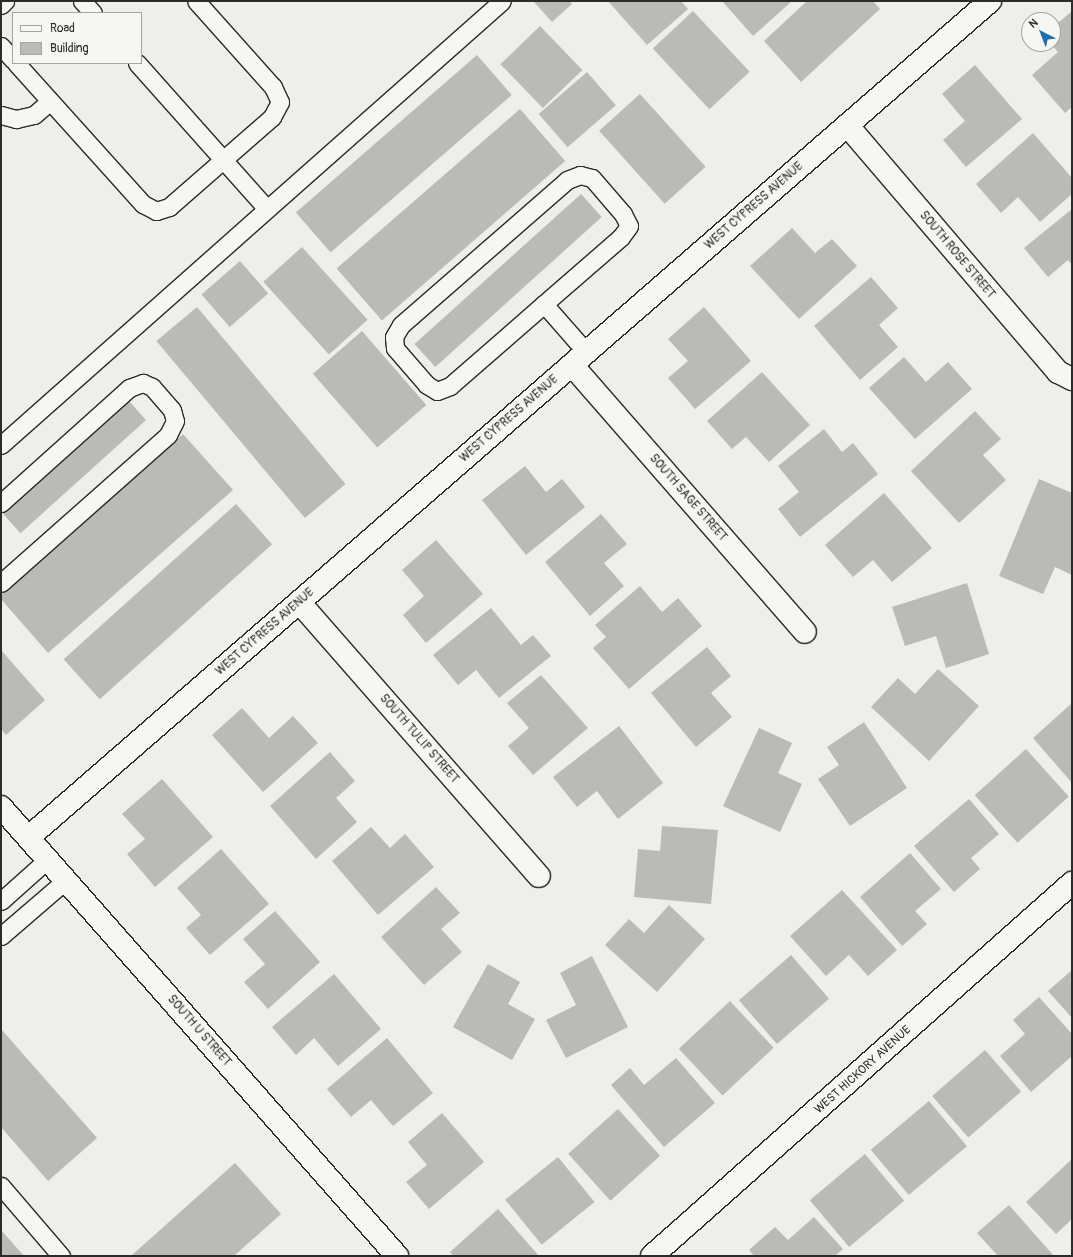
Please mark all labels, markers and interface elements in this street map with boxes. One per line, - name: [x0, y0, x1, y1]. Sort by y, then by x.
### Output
- legend: [12, 12, 142, 64]
- north arrow: [1021, 12, 1061, 52]
- text: N: [1026, 16, 1040, 31]
- text: Road: [50, 21, 75, 36]
- text: Building: [50, 41, 89, 56]
- street label: WEST CYPRESS AVENUE: [702, 159, 806, 253]
- street label: SOUTH ROSE STREET: [916, 208, 998, 302]
- street label: WEST CYPRESS AVENUE: [457, 372, 561, 466]
- street label: SOUTH SAGE STREET: [646, 451, 730, 545]
- street label: WEST CYPRESS AVENUE: [213, 585, 317, 679]
- street label: SOUTH TULIP STREET: [376, 692, 462, 786]
- street label: SOUTH U STREET: [164, 992, 234, 1070]
- street label: WEST HICKORY AVENUE: [812, 1023, 914, 1117]

